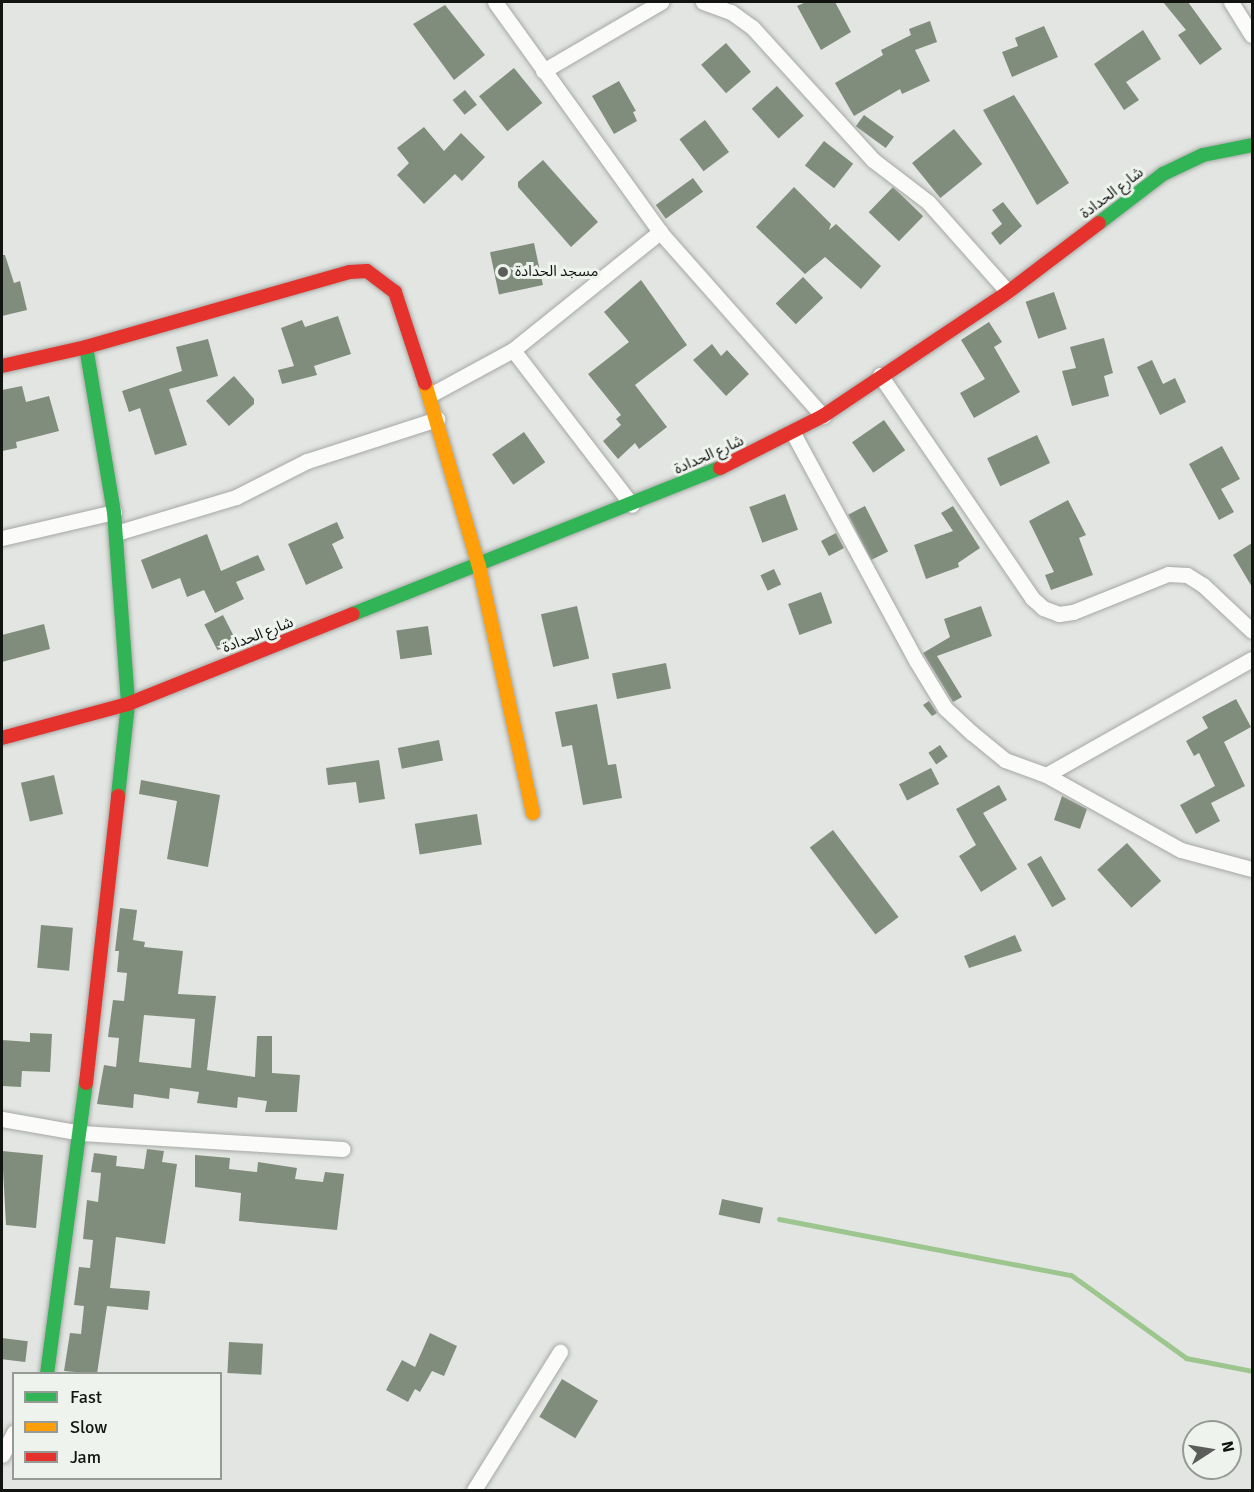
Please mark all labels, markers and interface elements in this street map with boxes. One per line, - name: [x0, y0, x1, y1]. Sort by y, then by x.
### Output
- street label: شارع الحدادة: [1077, 163, 1147, 223]
- place label: مسجد الحدادة: [515, 263, 598, 281]
- marker: مسجد الحدادة: [496, 265, 510, 279]
- street label: شارع الحدادة: [671, 432, 747, 478]
- street label: شارع الحدادة: [220, 613, 296, 657]
- legend: [12, 1372, 222, 1480]
- text: Fast: [70, 1386, 102, 1408]
- text: Slow: [70, 1416, 107, 1438]
- north arrow: [1182, 1420, 1242, 1480]
- text: N: [1217, 1439, 1239, 1454]
- text: Jam: [70, 1446, 101, 1468]

